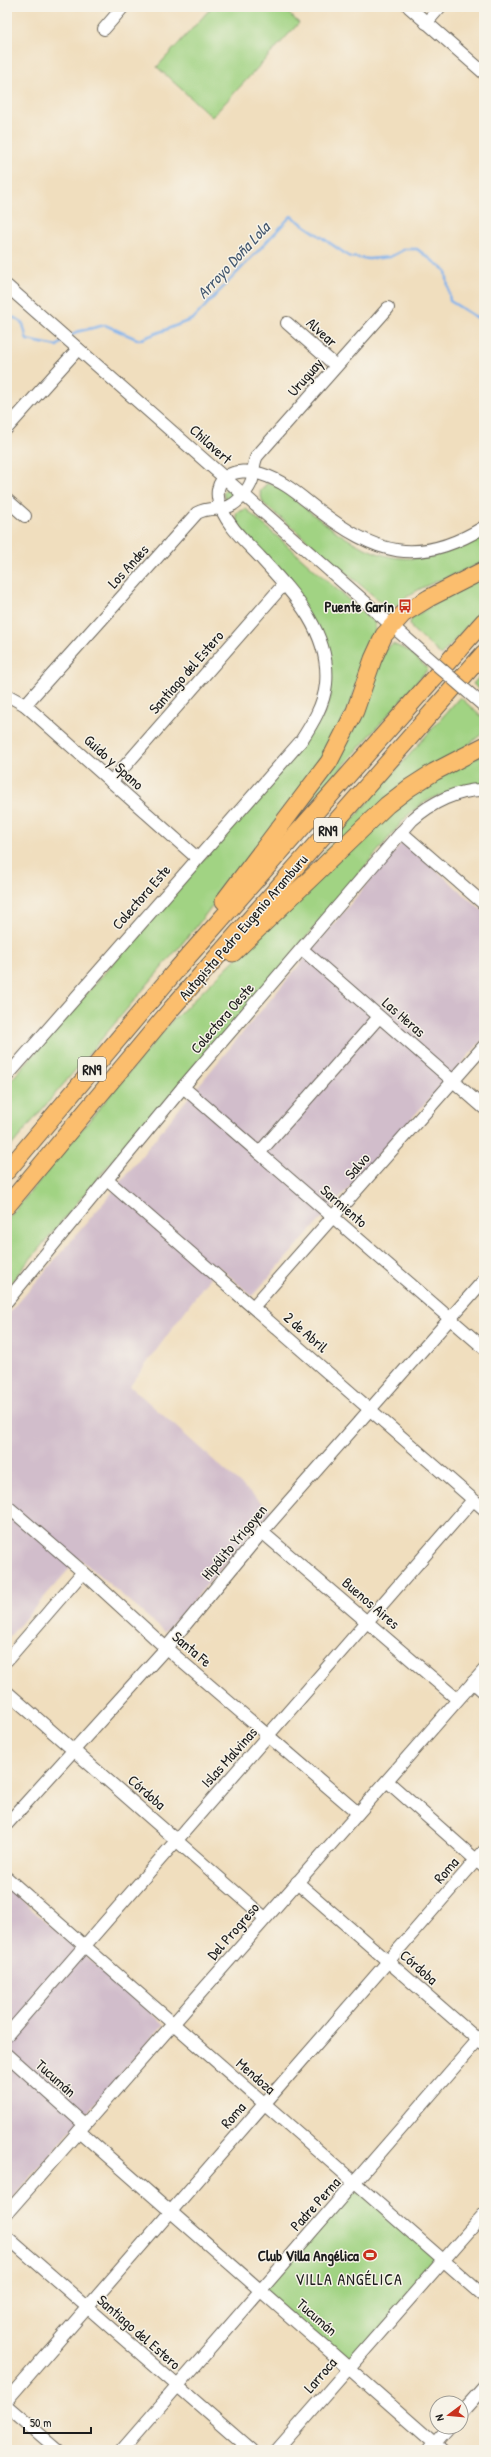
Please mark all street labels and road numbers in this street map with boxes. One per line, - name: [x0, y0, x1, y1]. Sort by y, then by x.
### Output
- street label: Alvear: [302, 313, 342, 352]
- street label: Uruguay: [282, 353, 328, 401]
- street label: Chilavert: [185, 419, 237, 469]
- street label: Los Andes: [103, 539, 154, 593]
- street label: Santiago del Estero: [144, 626, 228, 718]
- street label: Guido y Spano: [80, 730, 148, 794]
- road number: RN9: [314, 818, 342, 842]
- street label: Autopista Pedro Eugenio Aramburu: [174, 850, 312, 1004]
- street label: Colectora Este: [107, 860, 175, 934]
- street label: Colectora Oeste: [185, 978, 259, 1058]
- street label: Las Heras: [378, 992, 430, 1042]
- road number: RN9: [78, 1057, 106, 1081]
- street label: Salvo: [340, 1148, 374, 1184]
- street label: Sarmiento: [316, 1180, 372, 1232]
- street label: 2 de Abril: [279, 1307, 333, 1357]
- street label: Hipólito Yrigoyen: [196, 1500, 272, 1584]
- street label: Buenos Aires: [338, 1572, 404, 1634]
- street label: Santa Fe: [168, 1626, 216, 1672]
- street label: Islas Malvinas: [196, 1722, 262, 1792]
- street label: Córdoba: [124, 1770, 171, 1814]
- street label: Roma: [429, 1852, 463, 1888]
- street label: Del Progreso: [202, 1898, 264, 1964]
- street label: Córdoba: [396, 1945, 443, 1989]
- street label: Mendoza: [232, 2053, 280, 2099]
- street label: Tucumán: [31, 2054, 81, 2102]
- street label: Roma: [216, 2097, 250, 2133]
- street label: Padre Perna: [285, 2172, 345, 2235]
- street label: Santiago del Estero: [93, 2290, 185, 2374]
- street label: Tucumán: [292, 2293, 342, 2341]
- street label: Larroca: [299, 2353, 341, 2397]

